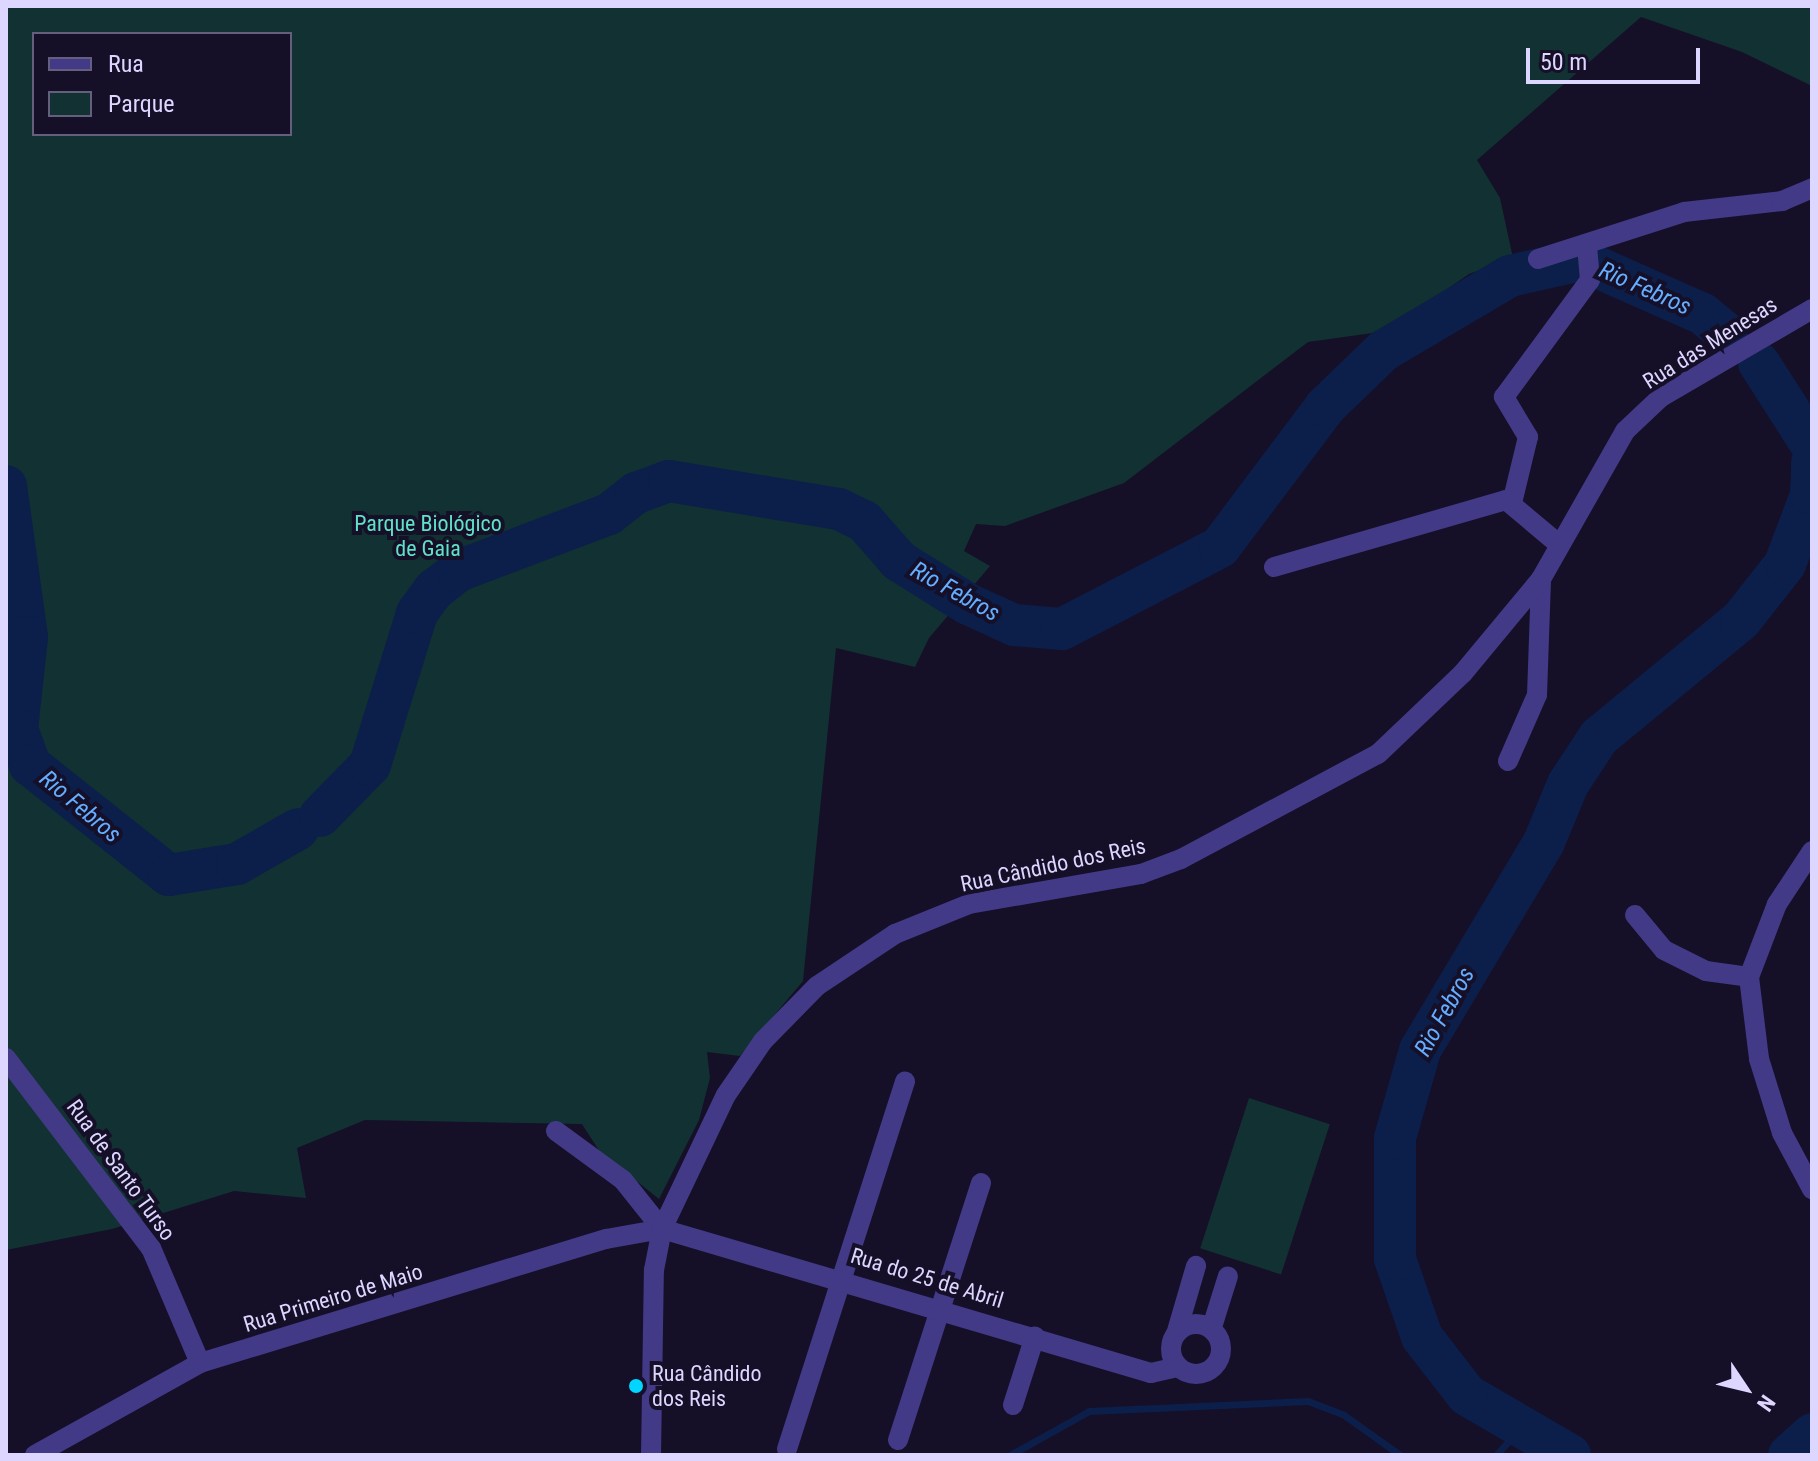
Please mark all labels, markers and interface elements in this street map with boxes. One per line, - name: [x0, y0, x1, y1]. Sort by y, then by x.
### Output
- legend: [32, 32, 292, 136]
- scale bar: [1530, 32, 1704, 82]
- text: 50 m: [1540, 48, 1587, 76]
- text: Rua: [108, 50, 144, 78]
- text: Parque: [108, 90, 175, 118]
- water label: Rio Febros: [1595, 256, 1695, 322]
- street label: Rua das Menesas: [1638, 291, 1782, 395]
- park label: Parque Biológico de Gaia: [354, 510, 502, 562]
- water label: Rio Febros: [905, 556, 1005, 628]
- water label: Rio Febros: [33, 765, 127, 849]
- street label: Rua Cândido dos Reis: [958, 832, 1148, 898]
- water label: Rio Febros: [1409, 962, 1481, 1062]
- street label: Rua de Santo Turso: [61, 1094, 181, 1246]
- street label: Rua do 25 de Abril: [847, 1242, 1007, 1314]
- street label: Rua Primeiro de Maio: [240, 1258, 426, 1338]
- north arrow: [1706, 1349, 1786, 1429]
- place label: Rua Cândido dos Reis: [652, 1360, 761, 1412]
- marker: Rua Cândido dos Reis: [627, 1377, 645, 1395]
- text: N: [1752, 1390, 1780, 1416]

